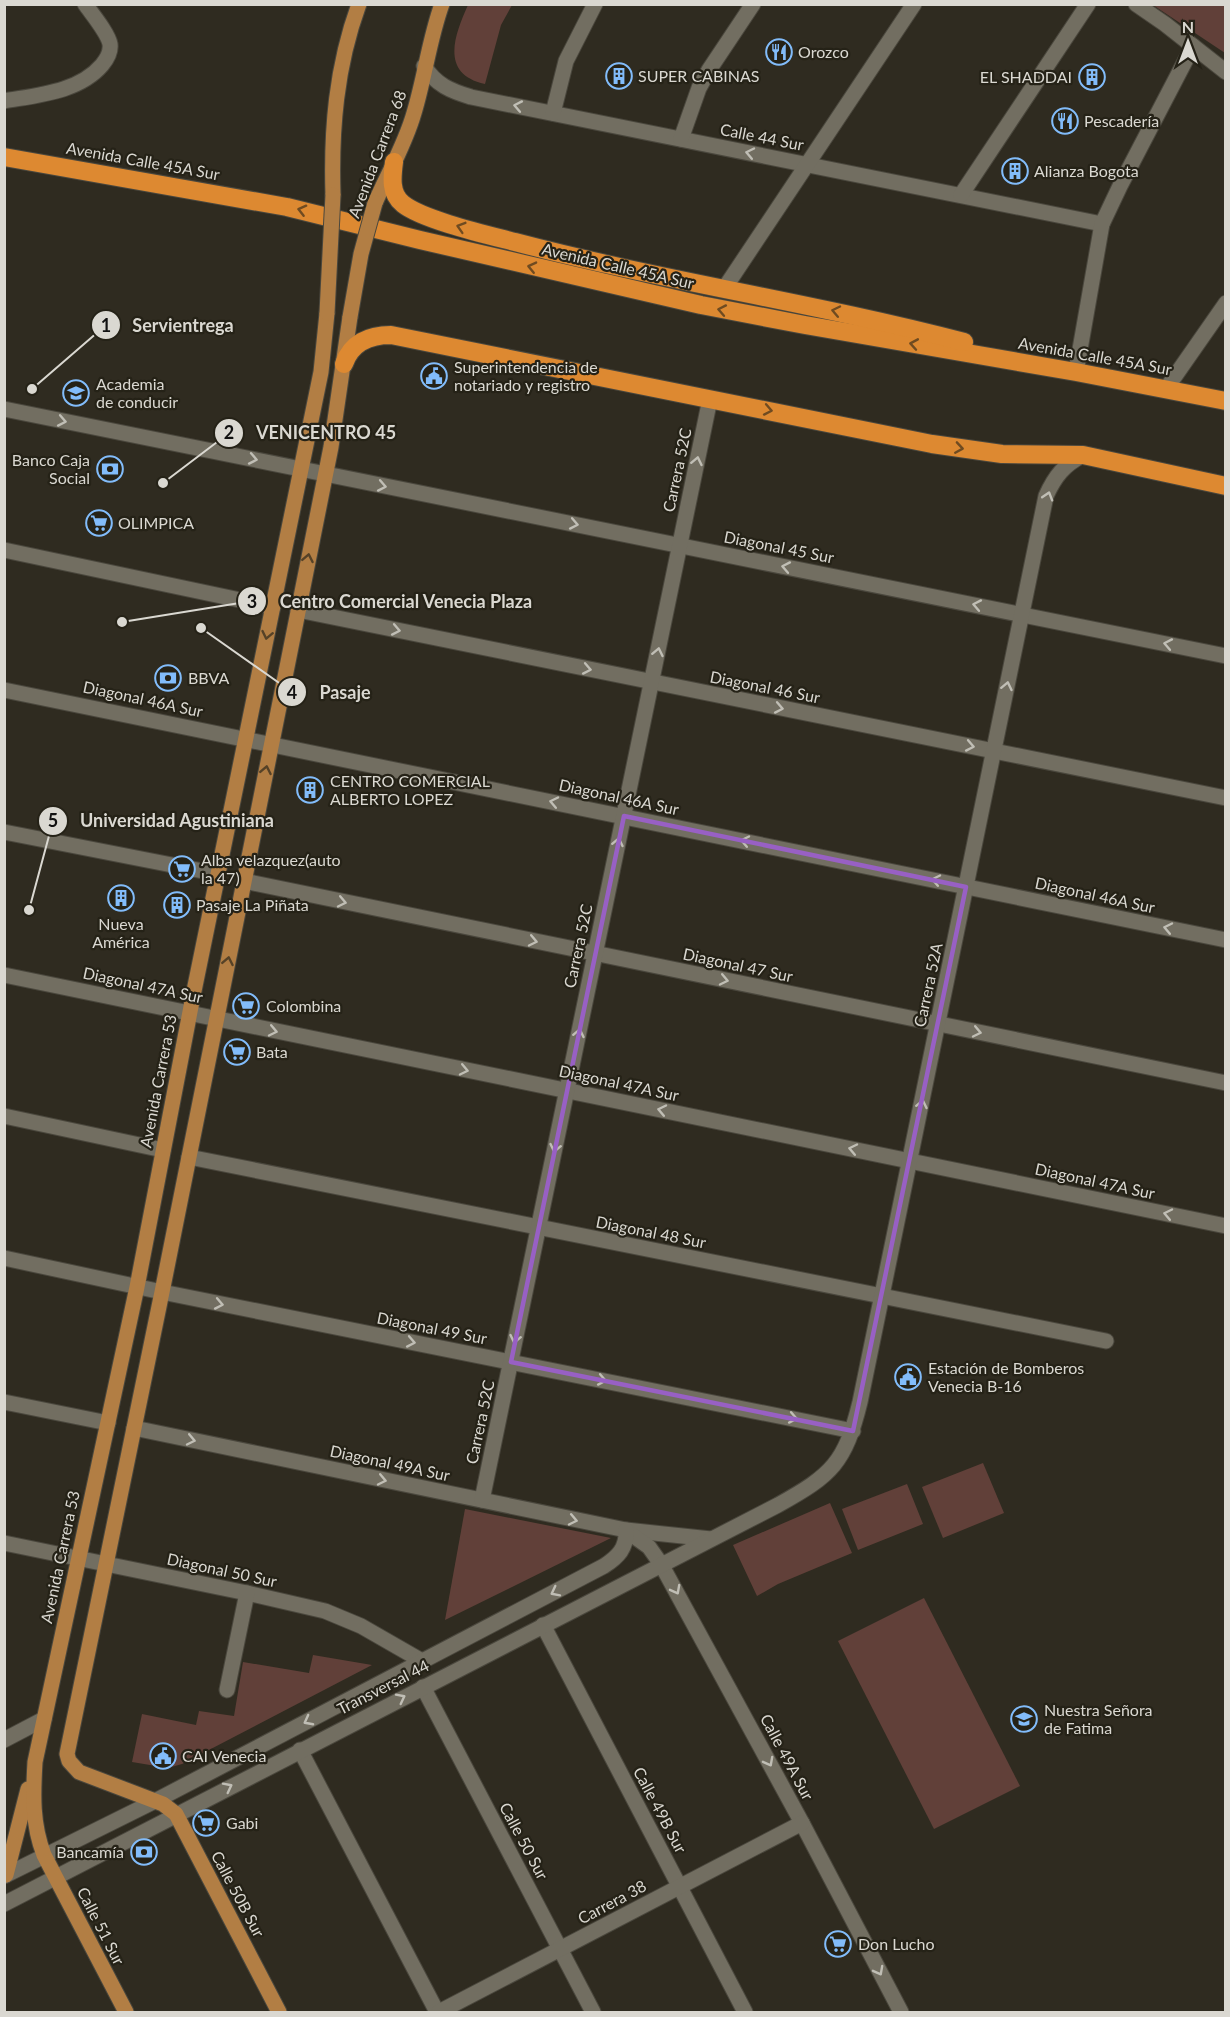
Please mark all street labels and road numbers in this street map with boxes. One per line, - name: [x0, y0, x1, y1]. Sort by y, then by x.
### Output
- street label: Avenida Carrera 68: [343, 87, 410, 220]
- street label: Calle 44 Sur: [719, 119, 806, 154]
- street label: Avenida Calle 45A Sur: [65, 138, 221, 183]
- street label: Avenida Calle 45A Sur: [540, 239, 696, 292]
- street label: Avenida Calle 45A Sur: [1017, 333, 1173, 378]
- street label: Carrera 52C: [658, 426, 695, 514]
- street label: Diagonal 45 Sur: [722, 527, 836, 567]
- street label: Diagonal 46 Sur: [708, 667, 822, 707]
- street label: Diagonal 46A Sur: [81, 677, 205, 721]
- street label: Diagonal 46A Sur: [557, 775, 681, 819]
- street label: Diagonal 46A Sur: [1033, 873, 1157, 917]
- street label: Carrera 52C: [559, 902, 596, 990]
- street label: Carrera 52A: [909, 941, 946, 1029]
- street label: Diagonal 47 Sur: [681, 944, 795, 985]
- street label: Diagonal 47A Sur: [81, 963, 205, 1007]
- street label: Avenida Carrera 53: [135, 1013, 180, 1149]
- street label: Diagonal 47A Sur: [557, 1061, 681, 1105]
- street label: Diagonal 47A Sur: [1033, 1159, 1157, 1203]
- street label: Diagonal 48 Sur: [594, 1212, 708, 1252]
- street label: Diagonal 49 Sur: [375, 1308, 489, 1348]
- street label: Carrera 52C: [461, 1378, 498, 1466]
- street label: Diagonal 49A Sur: [328, 1441, 452, 1485]
- street label: Avenida Carrera 53: [36, 1489, 83, 1625]
- street label: Diagonal 50 Sur: [165, 1549, 279, 1590]
- street label: Transversal 44: [334, 1655, 432, 1718]
- street label: Calle 49A Sur: [757, 1710, 818, 1803]
- street label: Calle 49B Sur: [630, 1763, 691, 1856]
- street label: Calle 50 Sur: [496, 1799, 553, 1883]
- street label: Calle 50B Sur: [208, 1847, 269, 1940]
- street label: Carrera 38: [574, 1876, 649, 1927]
- street label: Calle 51 Sur: [74, 1884, 129, 1968]

